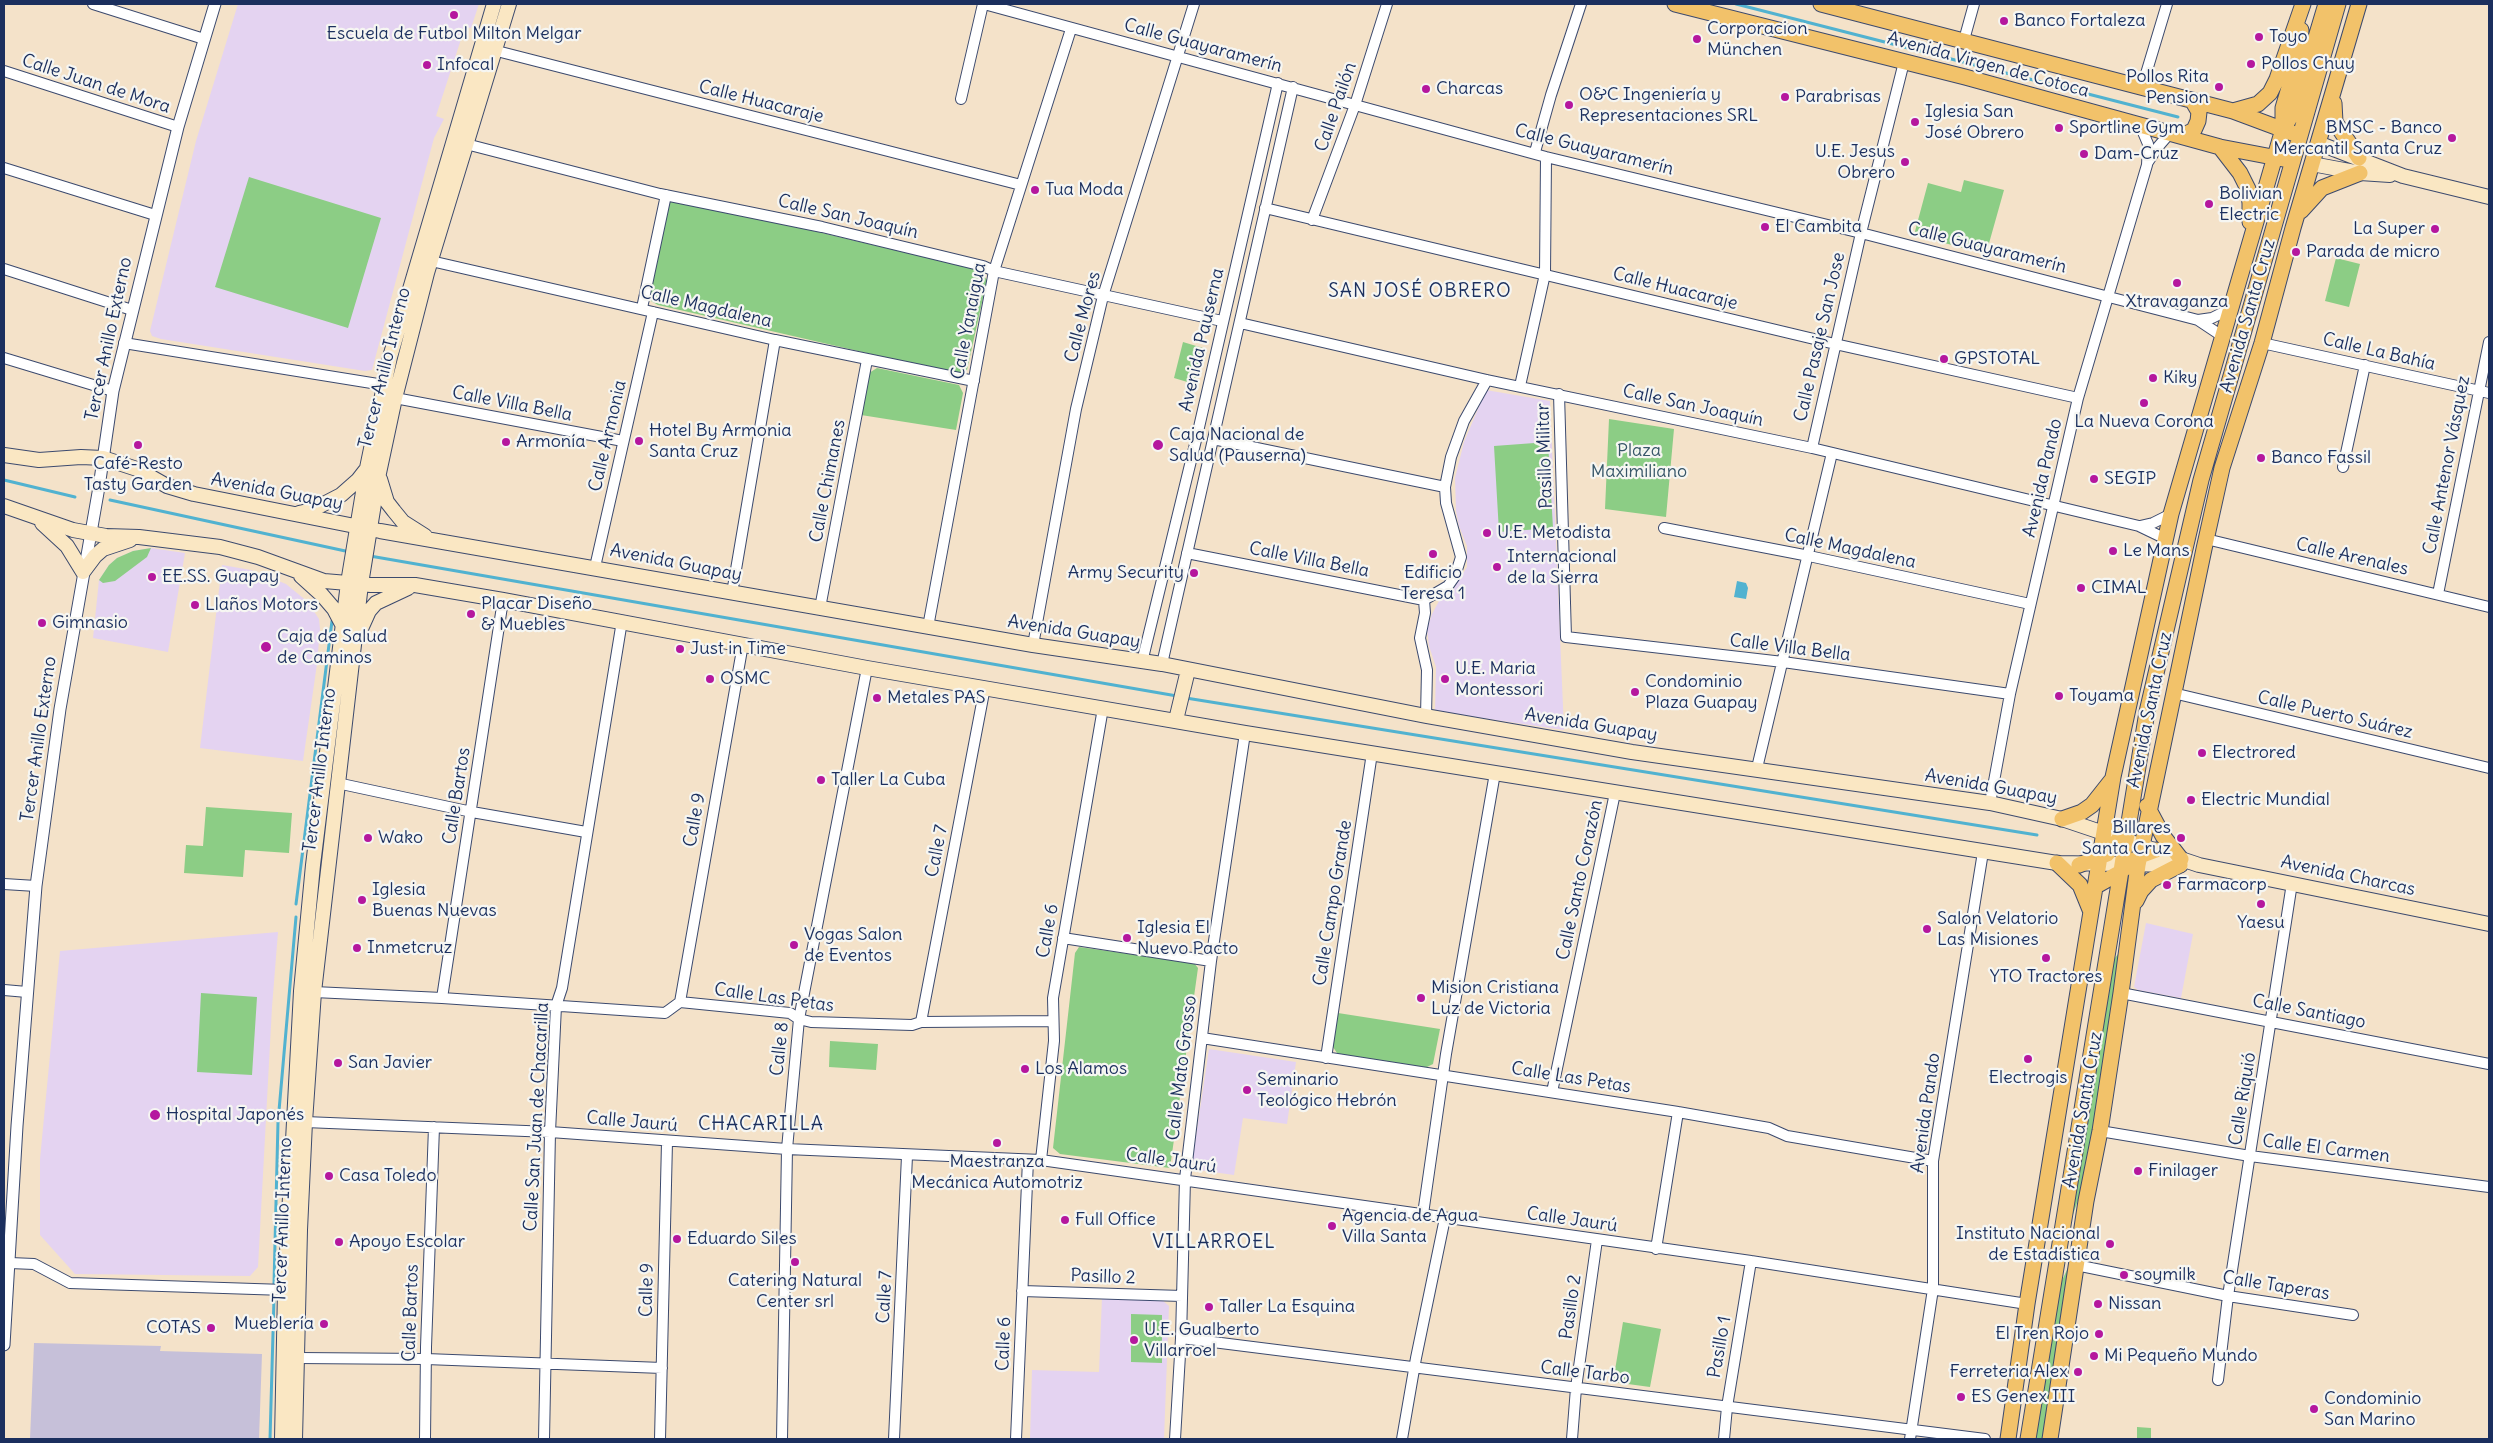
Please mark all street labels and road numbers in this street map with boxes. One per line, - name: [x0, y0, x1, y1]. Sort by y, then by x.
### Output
- street label: Calle Guayaramerín: [1122, 14, 1284, 78]
- street label: Avenida Virgen de Cotoca: [1885, 28, 2091, 102]
- street label: Calle Juan de Mora: [19, 50, 173, 118]
- street label: Calle Pailón: [1311, 59, 1361, 155]
- street label: Calle Huacaraje: [696, 76, 826, 128]
- street label: Calle Guayaramerín: [1512, 120, 1676, 180]
- street label: Calle San Joaquín: [776, 190, 920, 244]
- street label: Calle Guayaramerín: [1905, 218, 2069, 278]
- street label: Avenida Santa Cruz: [2216, 237, 2280, 395]
- street label: Calle Pasaje San Jose: [1790, 250, 1850, 424]
- street label: Tercer Anillo Externo: [81, 255, 137, 423]
- street label: Calle Yanaigua: [947, 261, 991, 381]
- street label: Calle Huacaraje: [1610, 263, 1740, 315]
- street label: Avenida Pauserna: [1175, 266, 1229, 414]
- street label: Calle Mores: [1060, 269, 1106, 365]
- street label: Calle Magdalena: [638, 281, 774, 333]
- street label: Tercer Anillo Interno: [355, 285, 415, 451]
- street label: Calle La Bahía: [2321, 329, 2437, 375]
- street label: Calle Antenor Vásquez: [2419, 374, 2475, 556]
- street label: Calle Armonia: [585, 378, 631, 494]
- street label: Calle San Joaquín: [1621, 381, 1765, 431]
- street label: Calle Villa Bella: [450, 382, 574, 426]
- street label: Pasillo Militar: [1532, 403, 1558, 509]
- street label: Avenida Pando: [2019, 416, 2067, 540]
- street label: Calle Chimanes: [806, 418, 850, 544]
- street label: Avenida Guapay: [209, 469, 345, 515]
- street label: Calle Magdalena: [1782, 525, 1918, 573]
- street label: Calle Arenales: [2294, 534, 2410, 580]
- street label: Calle Villa Bella: [1247, 538, 1371, 582]
- street label: Avenida Guapay: [608, 540, 744, 586]
- street label: Avenida Guapay: [1006, 611, 1142, 653]
- street label: Calle Villa Bella: [1728, 630, 1852, 666]
- street label: Avenida Santa Cruz: [2123, 630, 2177, 790]
- street label: Tercer Anillo Externo: [17, 655, 61, 823]
- street label: Tercer Anillo Interno: [299, 687, 341, 853]
- street label: Calle Puerto Suárez: [2255, 687, 2415, 743]
- street label: Avenida Guapay: [1523, 704, 1659, 746]
- street label: Calle Bartos: [439, 746, 475, 846]
- street label: Avenida Guapay: [1923, 765, 2059, 809]
- street label: Calle 9: [680, 791, 710, 849]
- street label: Calle Santo Corazón: [1552, 798, 1608, 962]
- street label: Calle Campo Grande: [1309, 819, 1357, 987]
- street label: Calle 7: [921, 823, 953, 879]
- street label: Avenida Charcas: [2279, 851, 2417, 901]
- street label: Calle 6: [1033, 902, 1063, 960]
- street label: Calle Las Petas: [713, 979, 835, 1017]
- street label: Calle Santiago: [2250, 990, 2368, 1034]
- street label: Calle Mato Grosso: [1162, 994, 1202, 1142]
- street label: Calle San Juan de Chacarilla: [520, 1002, 554, 1232]
- street label: Calle 8: [766, 1021, 794, 1077]
- street label: Avenida Santa Cruz: [2059, 1030, 2107, 1190]
- street label: Avenida Pando: [1907, 1051, 1945, 1175]
- street label: Calle Riquió: [2225, 1051, 2261, 1147]
- street label: Calle Las Petas: [1510, 1058, 1632, 1098]
- street label: Calle Jaurú: [585, 1107, 679, 1137]
- street label: Calle El Carmen: [2261, 1130, 2391, 1168]
- street label: Tercer Anillo Interno: [269, 1137, 297, 1303]
- street label: Calle Jaurú: [1124, 1144, 1218, 1178]
- street label: Calle Jaurú: [1525, 1203, 1619, 1237]
- street label: Calle 9: [636, 1263, 658, 1317]
- street label: Calle Bartos: [398, 1264, 424, 1362]
- street label: Pasillo 2: [1070, 1265, 1136, 1289]
- street label: Calle Taperas: [2221, 1267, 2331, 1305]
- street label: Calle 7: [873, 1270, 897, 1324]
- street label: Pasillo 2: [1556, 1273, 1586, 1341]
- street label: Pasillo 1: [1704, 1314, 1736, 1380]
- street label: Calle 6: [992, 1316, 1016, 1372]
- street label: Calle Tarbo: [1539, 1357, 1631, 1389]

